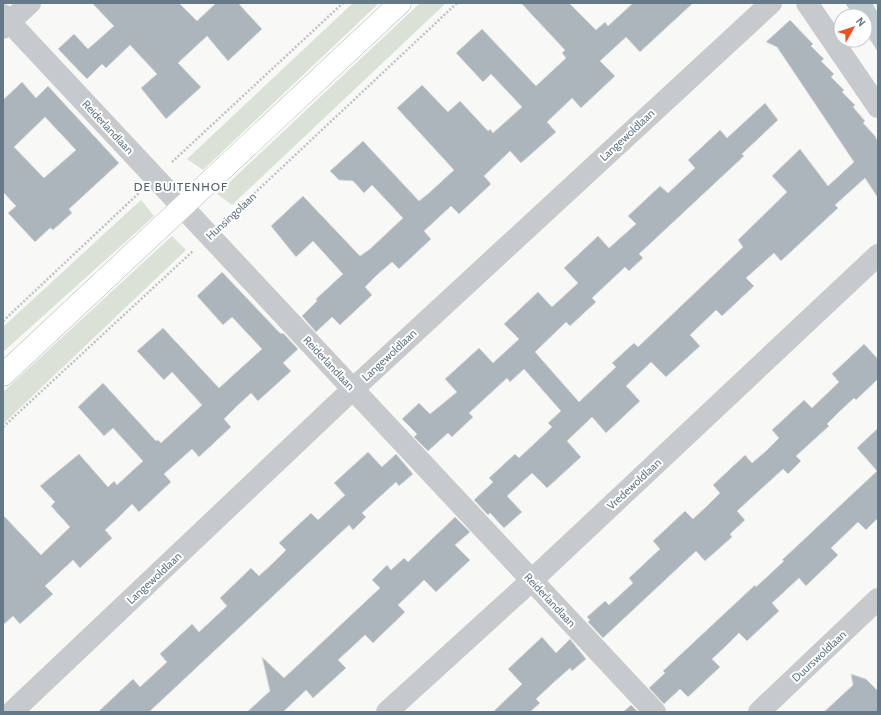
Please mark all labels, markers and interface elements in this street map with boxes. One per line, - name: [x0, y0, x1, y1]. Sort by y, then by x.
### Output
- north arrow: [833, 8, 873, 48]
- text: N: [853, 14, 869, 29]
- street label: Reiderlandlaan: [79, 97, 137, 157]
- street label: Langewoldlaan: [597, 106, 657, 164]
- district label: DE BUITENHOF: [134, 179, 228, 194]
- street label: Hunsingolaan: [203, 189, 259, 243]
- street label: Langewoldlaan: [359, 326, 419, 384]
- street label: Reiderlandlaan: [300, 333, 358, 393]
- street label: Vredewoldlaan: [604, 455, 664, 513]
- street label: Langewoldlaan: [124, 549, 184, 607]
- street label: Reiderlandlaan: [521, 570, 579, 630]
- street label: Duurswoldlaan: [789, 627, 849, 685]

